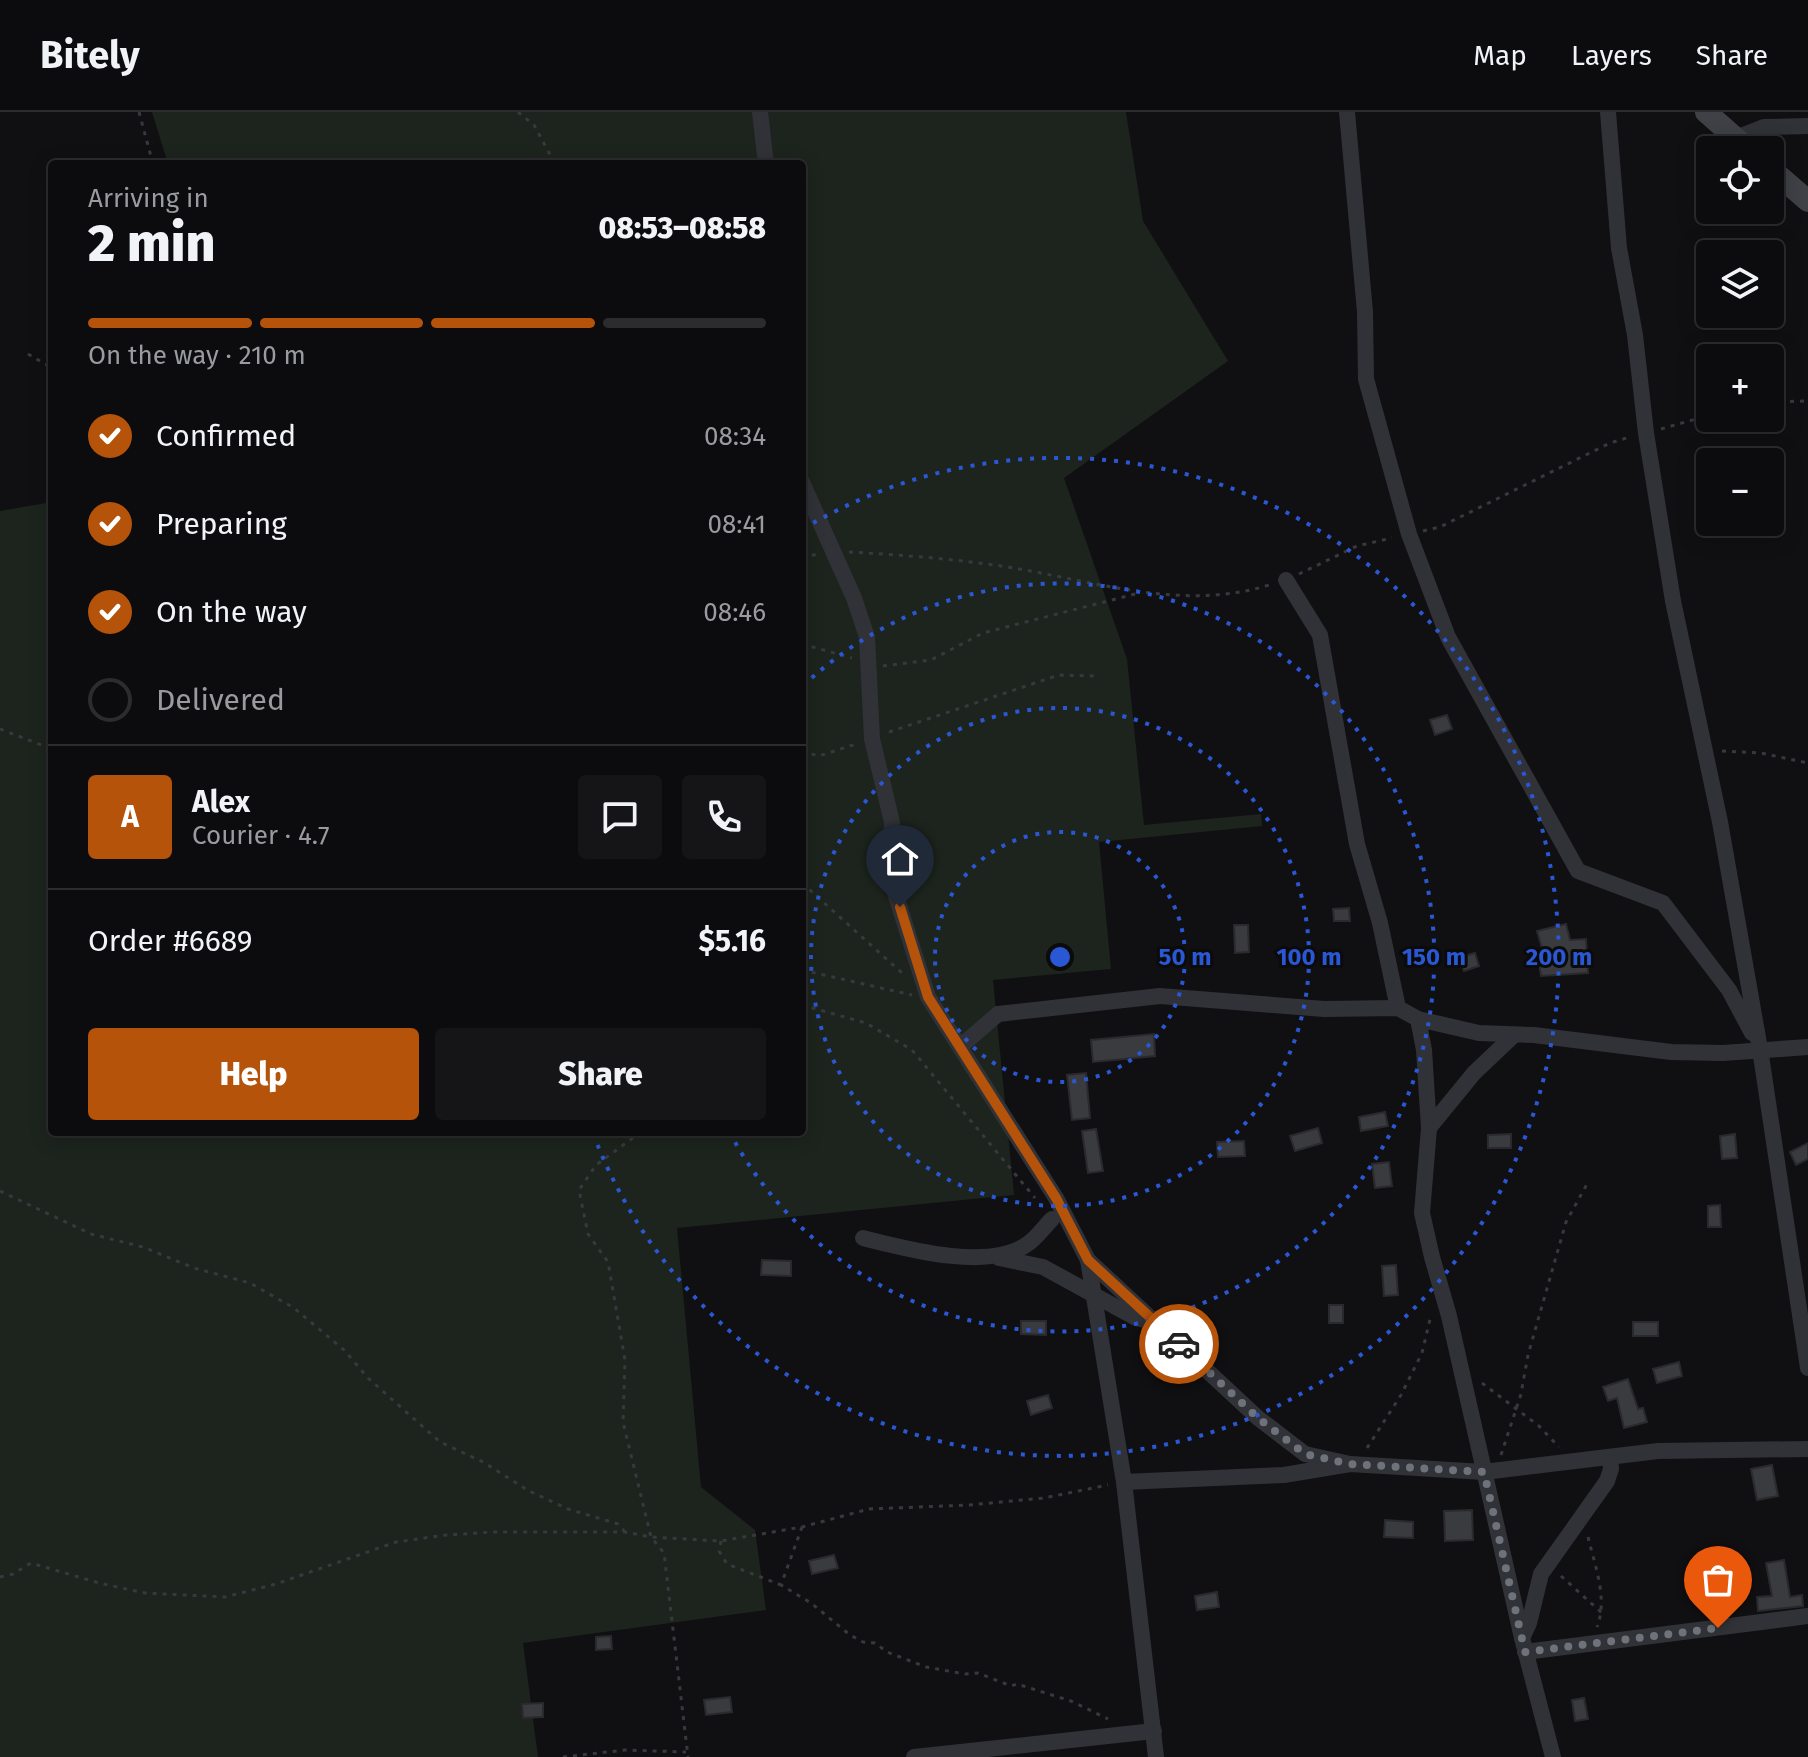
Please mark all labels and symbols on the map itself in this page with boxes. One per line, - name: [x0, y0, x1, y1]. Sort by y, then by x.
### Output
- pin: [866, 825, 934, 907]
- centre of rings: [1046, 943, 1074, 971]
- text: 50 m: [1159, 943, 1211, 971]
- text: 100 m: [1276, 943, 1342, 971]
- text: 150 m: [1402, 943, 1466, 971]
- text: 200 m: [1526, 943, 1592, 971]
- courier: [1139, 1304, 1219, 1384]
- pin: [1684, 1546, 1752, 1628]

